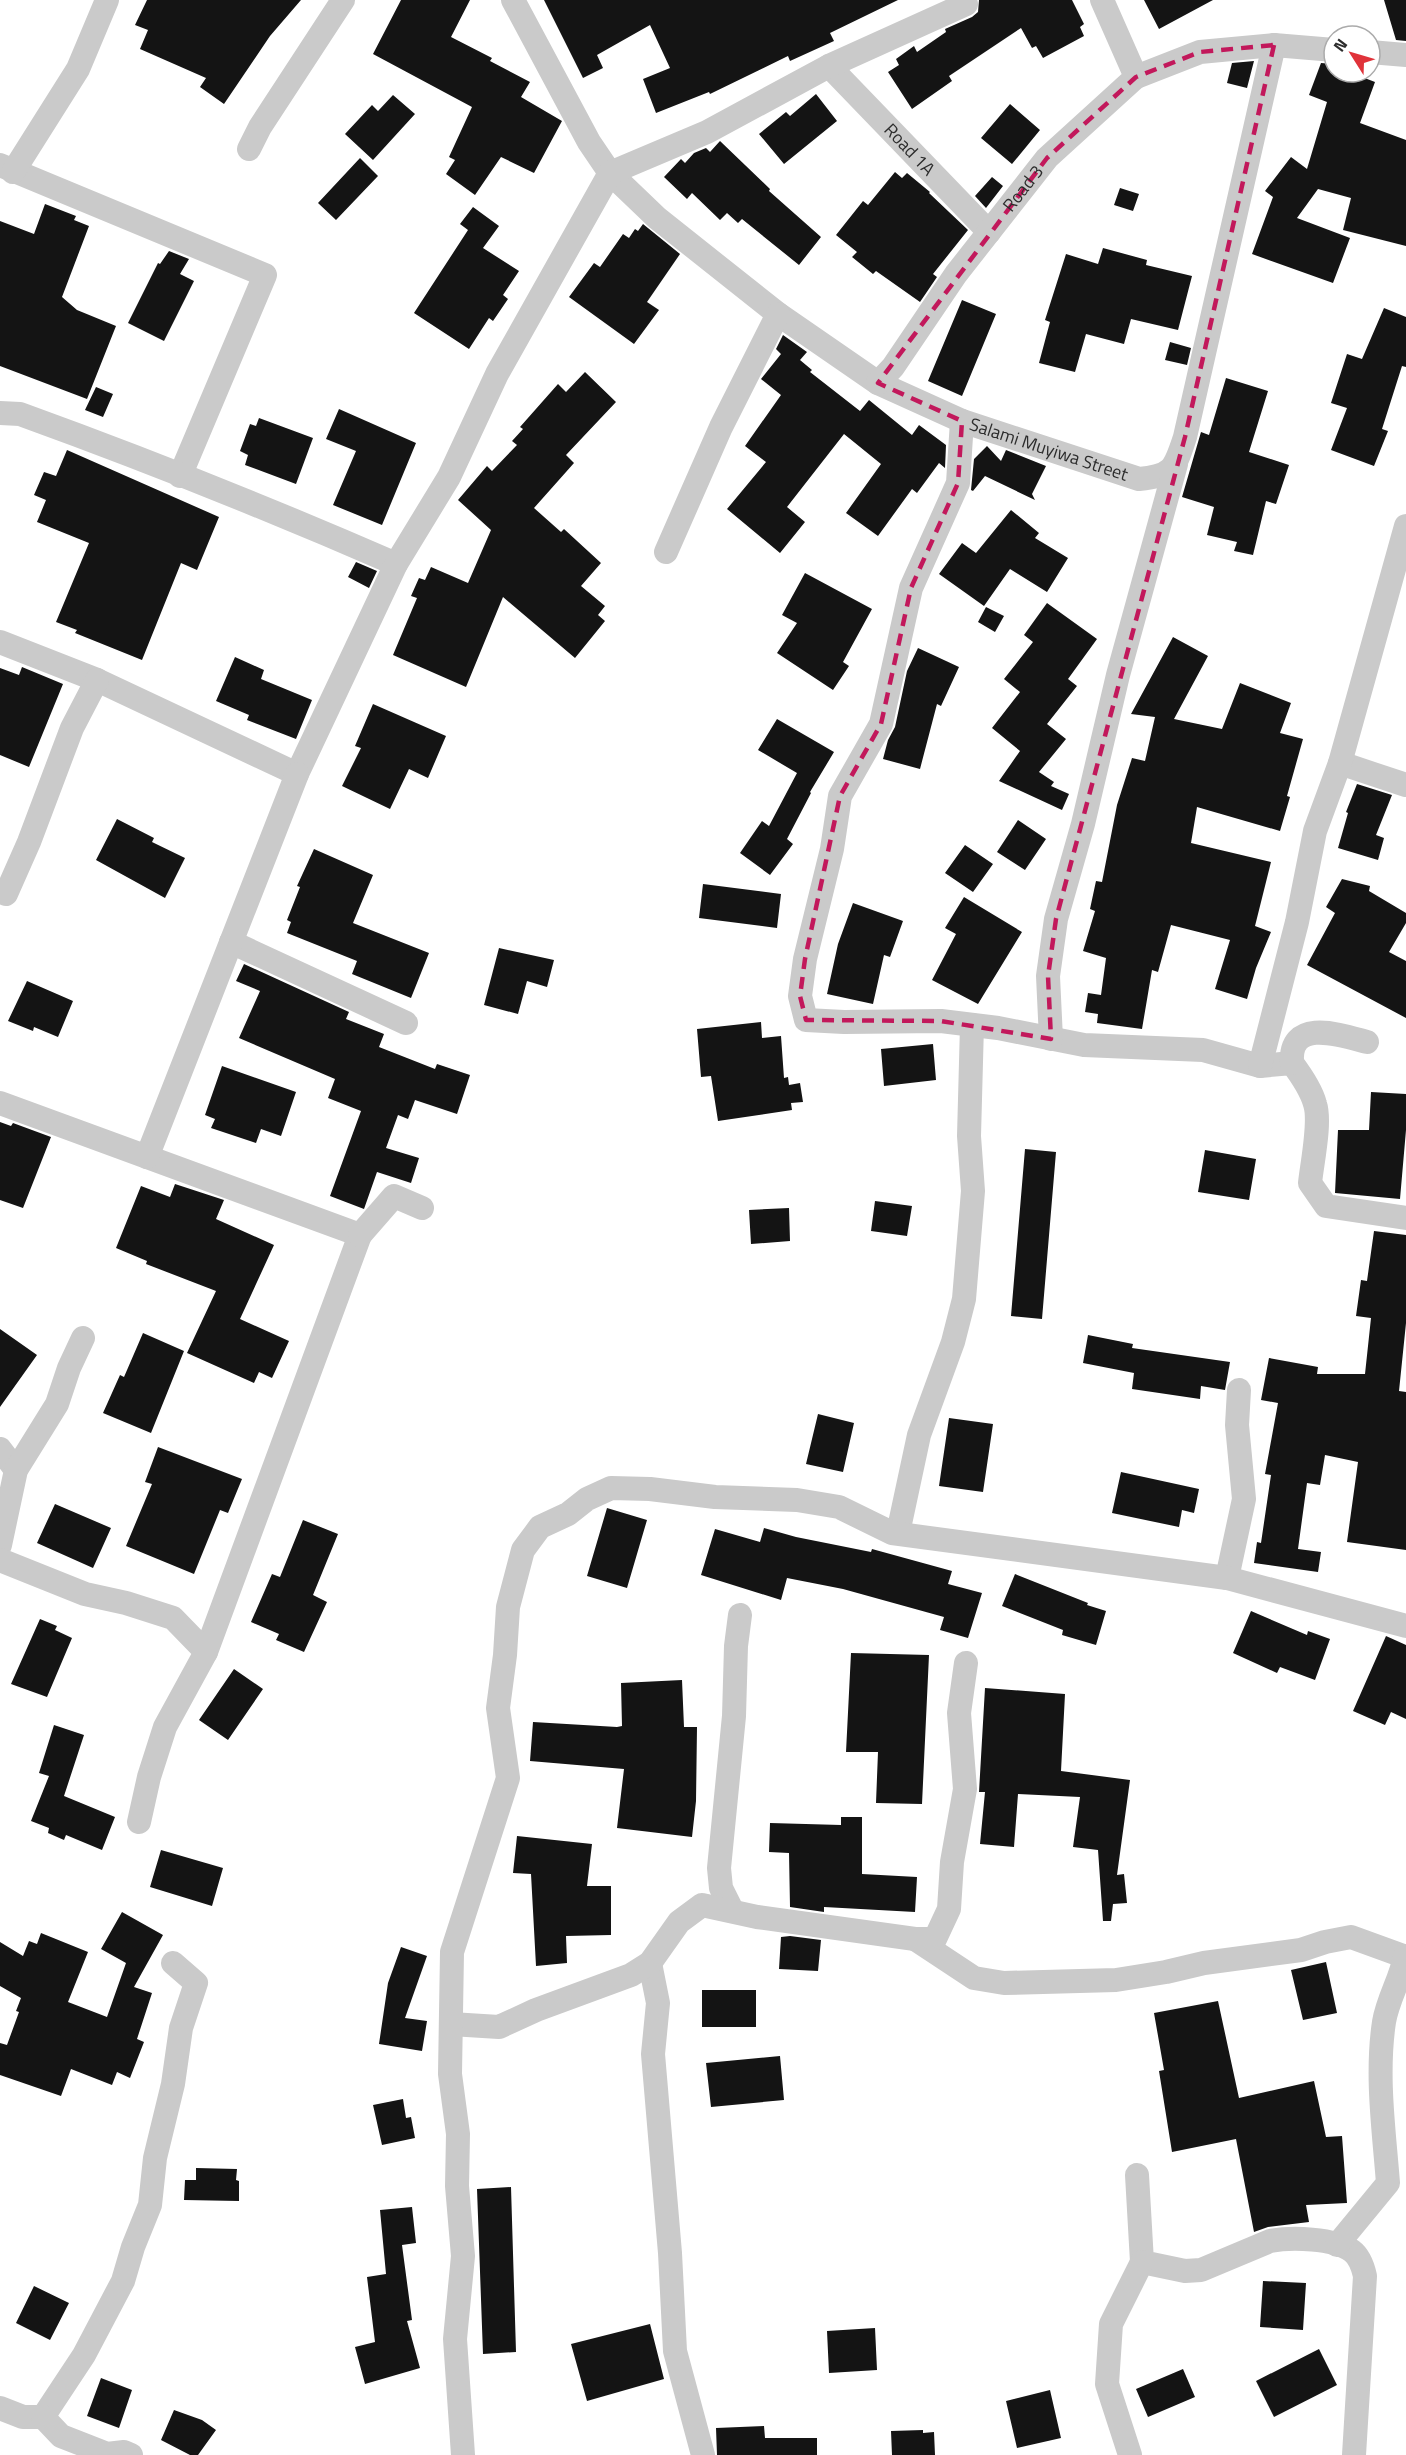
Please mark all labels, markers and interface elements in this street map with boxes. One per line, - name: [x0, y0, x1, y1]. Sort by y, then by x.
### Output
- north arrow: [1322, 24, 1382, 84]
- text: N: [1327, 33, 1353, 57]
- street label: Road 1A: [878, 117, 942, 182]
- street label: Road 3: [996, 159, 1050, 217]
- street label: Salami Muyiwa Street: [966, 410, 1132, 488]

